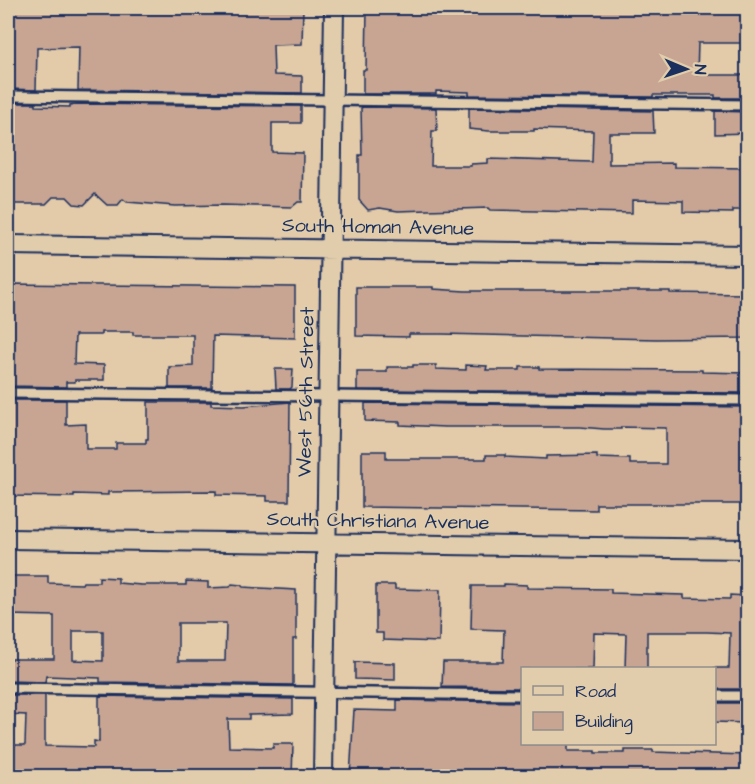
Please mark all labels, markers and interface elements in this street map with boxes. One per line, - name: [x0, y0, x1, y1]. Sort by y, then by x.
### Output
- north arrow: [656, 39, 716, 99]
- text: N: [689, 64, 711, 75]
- street label: South Homan Avenue: [282, 211, 475, 243]
- street label: West 56th Street: [291, 307, 321, 477]
- street label: South Christiana Avenue: [266, 505, 490, 537]
- legend: [521, 667, 716, 745]
- text: Road: [575, 679, 616, 704]
- text: Building: [575, 709, 633, 735]

